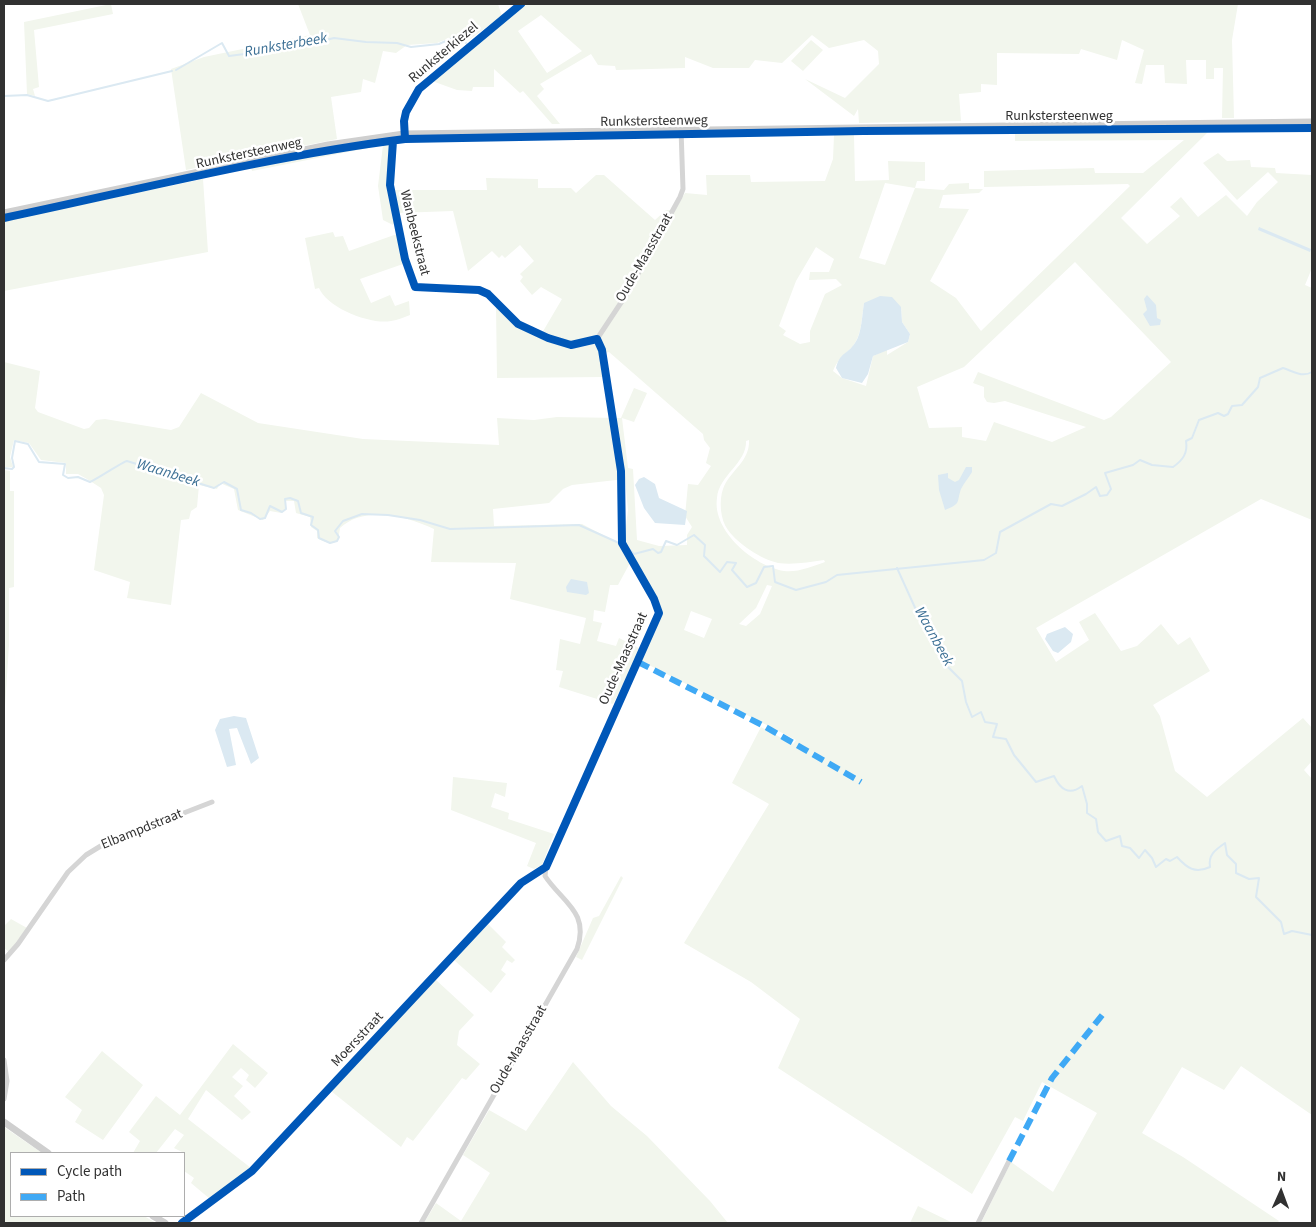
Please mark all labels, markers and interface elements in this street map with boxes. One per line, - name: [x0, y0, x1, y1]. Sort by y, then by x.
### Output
- street label: Runksterkiezel: [406, 19, 482, 87]
- water label: Runksterbeek: [243, 30, 329, 62]
- street label: Runkstersteenweg: [1005, 109, 1113, 125]
- street label: Runkstersteenweg: [600, 113, 708, 131]
- street label: Runkstersteenweg: [195, 135, 303, 173]
- street label: Wanbeekstraat: [395, 188, 433, 278]
- street label: Oude-Maasstraat: [613, 211, 677, 305]
- water label: Waanbeek: [134, 456, 202, 492]
- water label: Waanbeek: [909, 604, 957, 670]
- street label: Oude-Maasstraat: [596, 610, 652, 708]
- street label: Elbampdstraat: [99, 806, 185, 854]
- street label: Oude-Maasstraat: [487, 1003, 551, 1097]
- street label: Moersstraat: [328, 1009, 388, 1071]
- legend: [10, 1152, 185, 1217]
- text: Cycle path: [57, 1161, 122, 1182]
- north arrow: [1256, 1167, 1306, 1217]
- text: N: [1277, 1167, 1287, 1187]
- text: Path: [57, 1186, 85, 1207]

